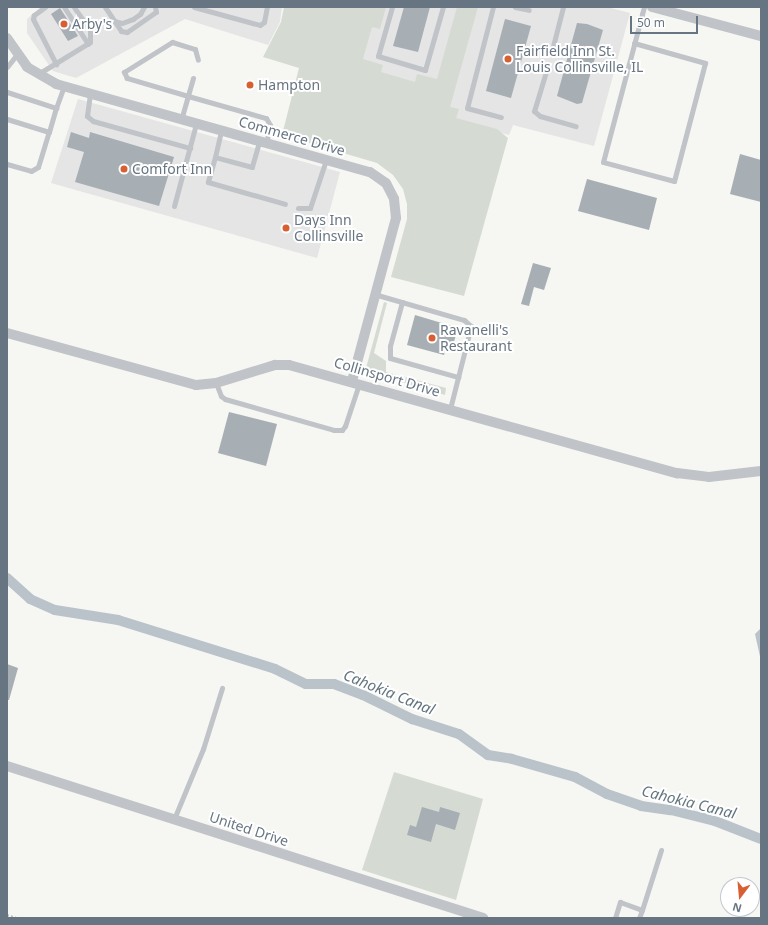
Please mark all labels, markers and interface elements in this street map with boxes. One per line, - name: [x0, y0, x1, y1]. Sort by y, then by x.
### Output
- scale bar: [632, 8, 700, 34]
- text: 50 m: [637, 14, 665, 31]
- place label: Arby's: [72, 16, 112, 32]
- marker: Arby's: [59, 19, 69, 29]
- place label: Fairfield Inn St. Louis Collinsville, IL: [516, 43, 643, 76]
- marker: Fairfield Inn St. Louis Collinsville, IL: [503, 54, 513, 64]
- place label: Hampton: [258, 77, 320, 93]
- marker: Hampton: [245, 80, 255, 90]
- street label: Commerce Drive: [237, 113, 347, 159]
- place label: Comfort Inn: [132, 161, 212, 177]
- marker: Comfort Inn: [119, 164, 129, 174]
- place label: Days Inn Collinsville: [294, 212, 363, 244]
- marker: Days Inn Collinsville: [281, 223, 291, 233]
- place label: Ravanelli's Restaurant: [440, 322, 512, 354]
- marker: Ravanelli's Restaurant: [427, 333, 437, 343]
- street label: Collinsport Drive: [332, 354, 442, 400]
- water label: Cahokia Canal: [341, 666, 437, 718]
- water label: Cahokia Canal: [640, 782, 738, 822]
- street label: United Drive: [207, 808, 291, 850]
- north arrow: [720, 877, 760, 917]
- text: N: [730, 900, 743, 917]

